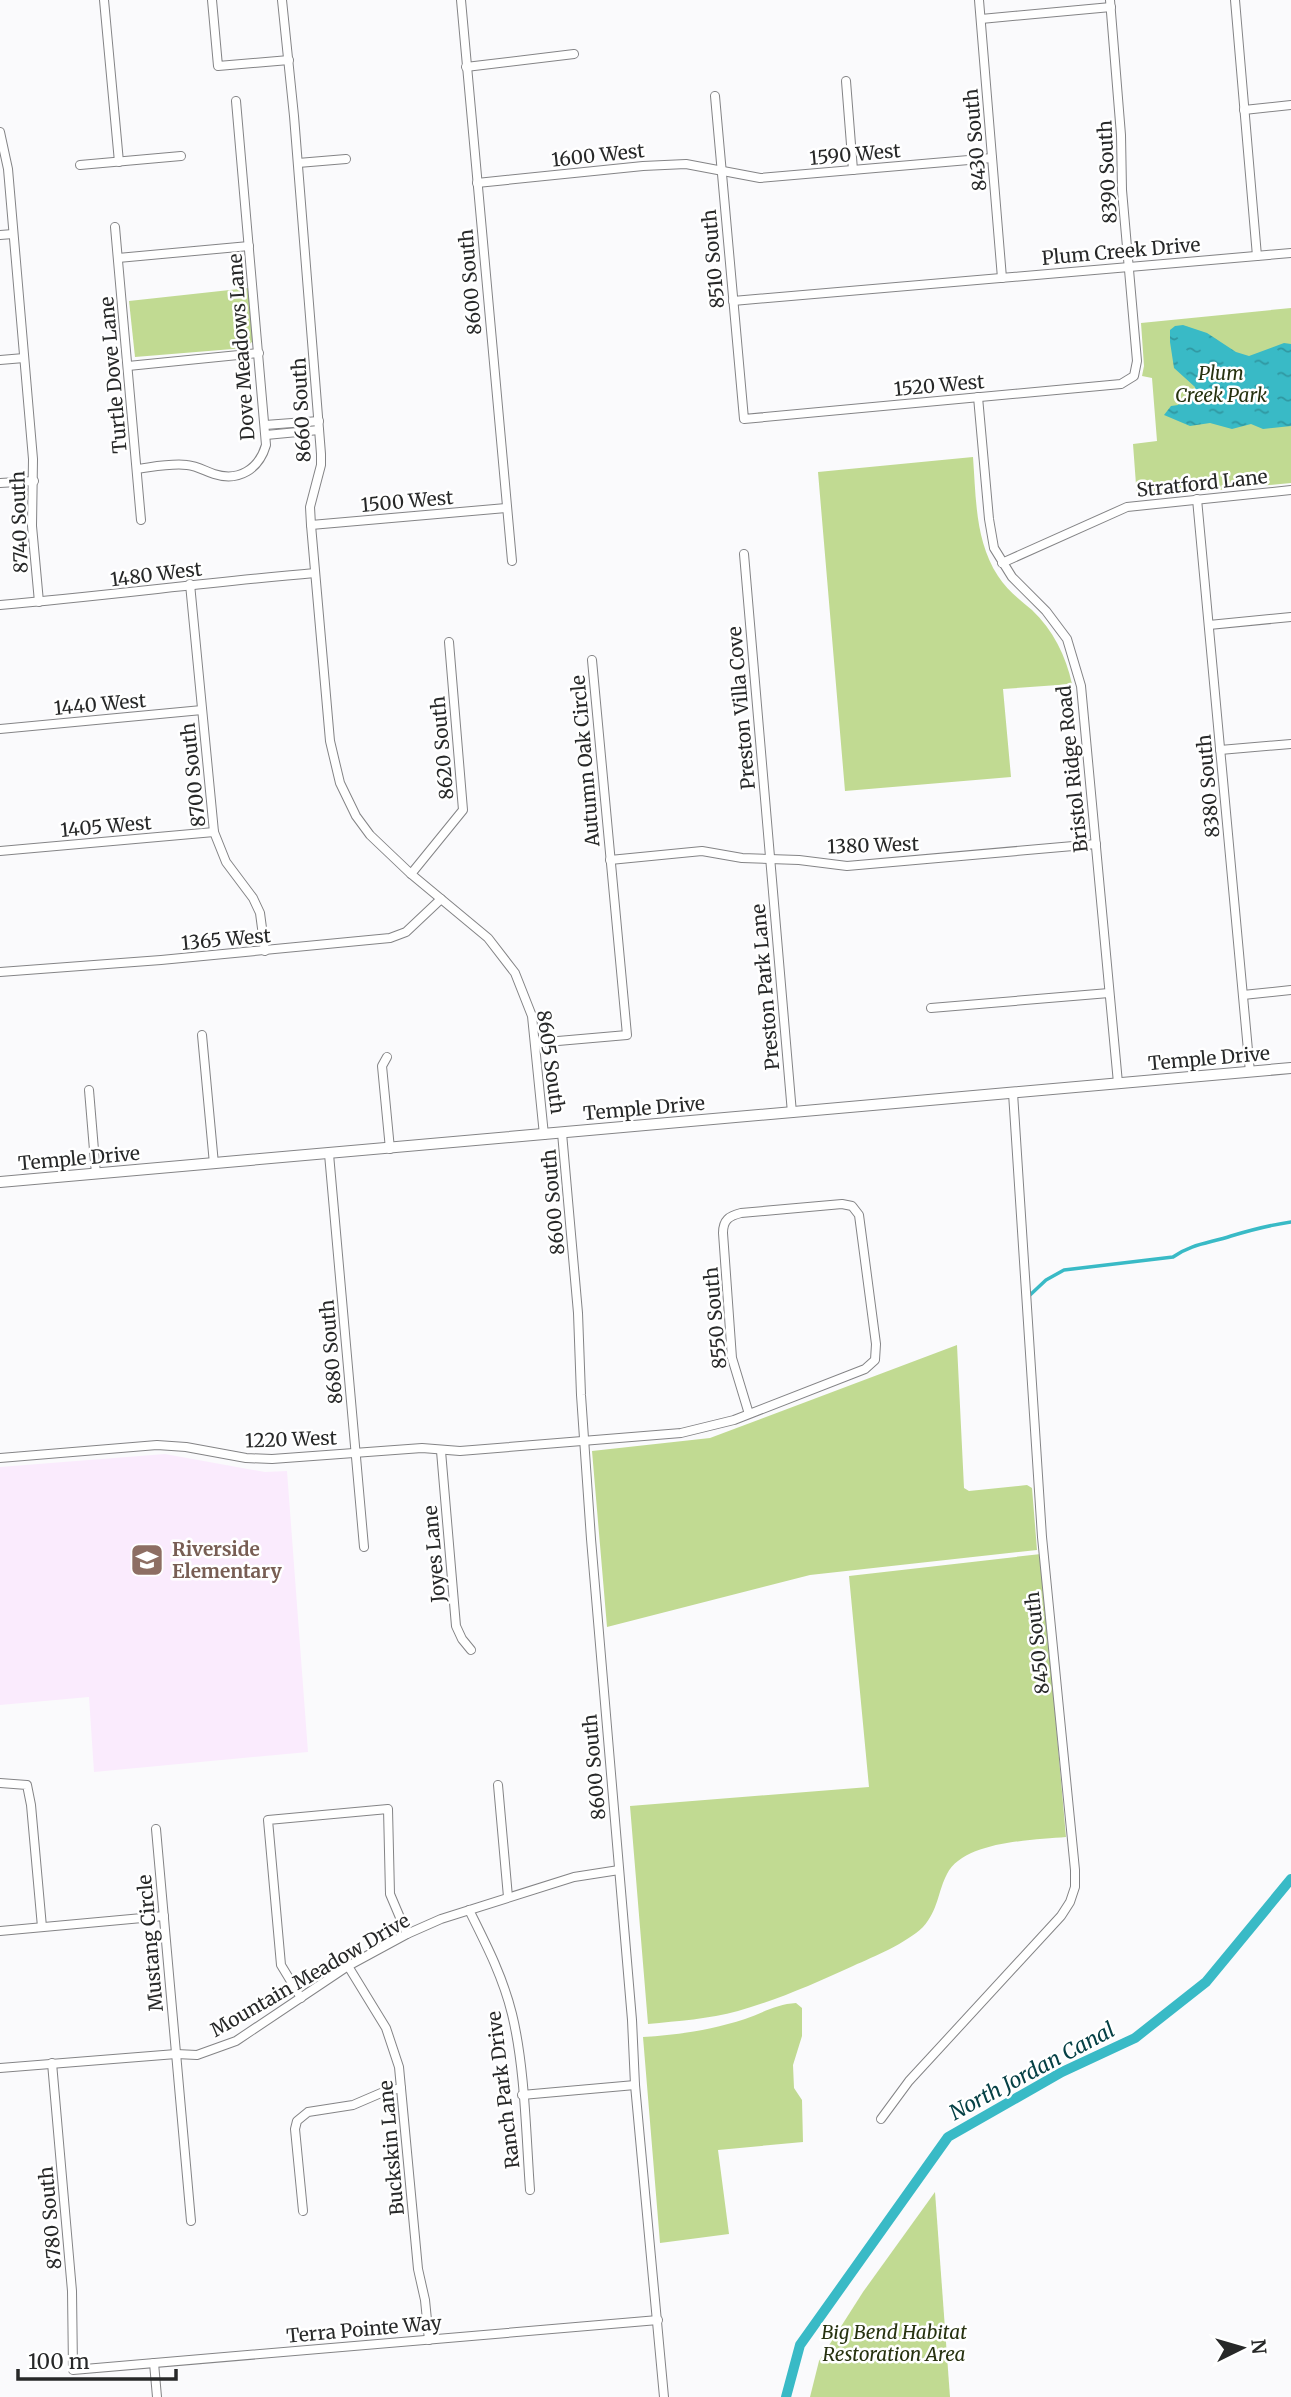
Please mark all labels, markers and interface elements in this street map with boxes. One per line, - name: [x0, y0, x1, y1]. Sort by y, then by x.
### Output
- street label: 8430 South: [959, 87, 991, 192]
- street label: 8390 South: [1092, 119, 1122, 224]
- street label: 1600 West: [550, 138, 646, 172]
- street label: 1590 West: [808, 138, 902, 170]
- street label: 8510 South: [697, 208, 729, 310]
- street label: 8600 South: [453, 228, 487, 336]
- street label: Plum Creek Drive: [1041, 232, 1201, 270]
- street label: Dove Meadows Lane: [222, 253, 260, 441]
- street label: Turtle Dove Lane: [94, 296, 132, 454]
- street label: 8660 South: [286, 357, 316, 463]
- park label: Plum Creek Park: [1175, 361, 1268, 407]
- street label: 1520 West: [893, 369, 986, 401]
- street label: Stratford Lane: [1135, 464, 1269, 502]
- street label: 8740 South: [5, 470, 33, 574]
- street label: 1500 West: [360, 485, 455, 517]
- street label: 1480 West: [109, 556, 204, 592]
- street label: Preston Villa Cove: [722, 625, 760, 791]
- street label: Autumn Oak Circle: [566, 674, 605, 849]
- street label: Bristol Ridge Road: [1051, 684, 1093, 854]
- street label: 1440 West: [53, 688, 148, 720]
- street label: 8620 South: [425, 695, 458, 801]
- street label: 8700 South: [176, 721, 210, 828]
- street label: 8380 South: [1192, 733, 1224, 839]
- street label: 1405 West: [59, 810, 153, 842]
- street label: 1380 West: [827, 831, 920, 859]
- street label: Preston Park Lane: [746, 903, 784, 1071]
- street label: 1365 West: [180, 923, 272, 955]
- street label: 8605 South: [532, 1009, 570, 1116]
- street label: Temple Drive: [1147, 1041, 1271, 1075]
- street label: Temple Drive: [582, 1091, 706, 1125]
- street label: Temple Drive: [17, 1141, 141, 1175]
- street label: 8600 South: [536, 1148, 570, 1256]
- street label: 8550 South: [699, 1266, 731, 1370]
- street label: 8680 South: [314, 1298, 348, 1405]
- street label: 1220 West: [245, 1425, 338, 1453]
- street label: Joyes Lane: [418, 1504, 450, 1604]
- place label: Riverside Elementary: [172, 1537, 282, 1583]
- school or university icon: Riverside Elementary: [128, 1541, 166, 1579]
- street label: 8450 South: [1020, 1590, 1054, 1695]
- street label: 8600 South: [577, 1713, 611, 1821]
- street label: Mustang Circle: [132, 1874, 168, 2012]
- street label: Mountain Meadow Drive: [206, 1908, 414, 2042]
- street label: Ranch Park Drive: [481, 2010, 525, 2170]
- water label: North Jordan Canal: [945, 2016, 1119, 2126]
- street label: Buckskin Lane: [373, 2079, 409, 2217]
- street label: 8780 South: [34, 2165, 66, 2271]
- street label: Terra Pointe Way: [285, 2310, 443, 2348]
- north arrow: [1207, 2313, 1277, 2383]
- park label: Big Bend Habitat Restoration Area: [821, 2320, 967, 2366]
- scale bar: [18, 2338, 175, 2382]
- text: N: [1246, 2338, 1272, 2355]
- text: 100 m: [28, 2348, 90, 2375]

